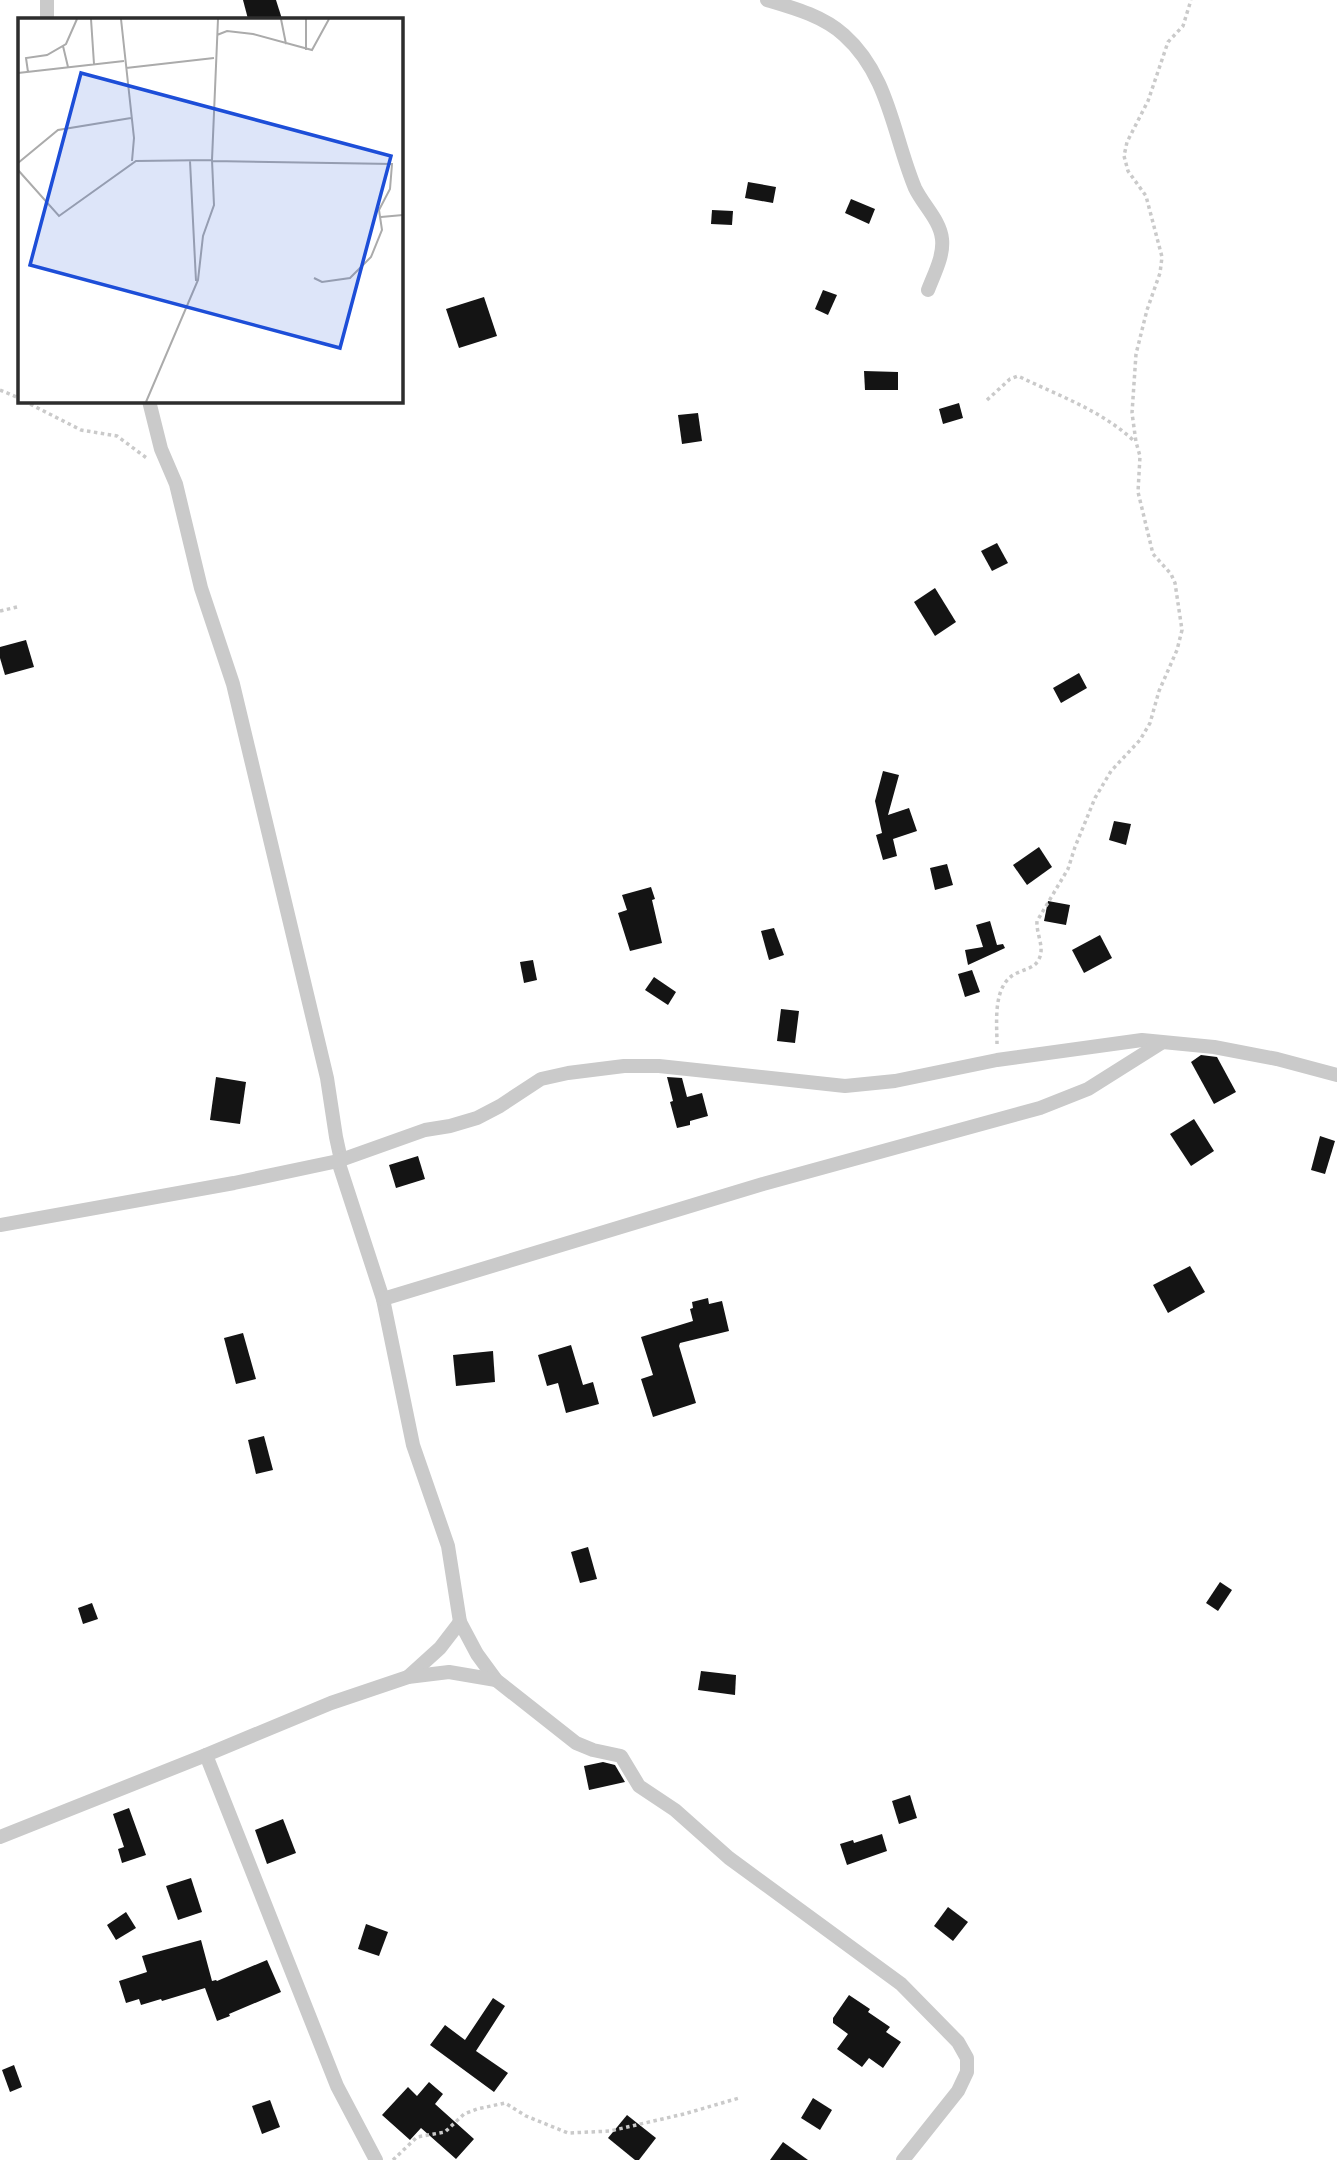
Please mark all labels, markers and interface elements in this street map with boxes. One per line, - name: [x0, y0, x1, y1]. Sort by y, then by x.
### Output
- inset map: [18, 18, 402, 402]

